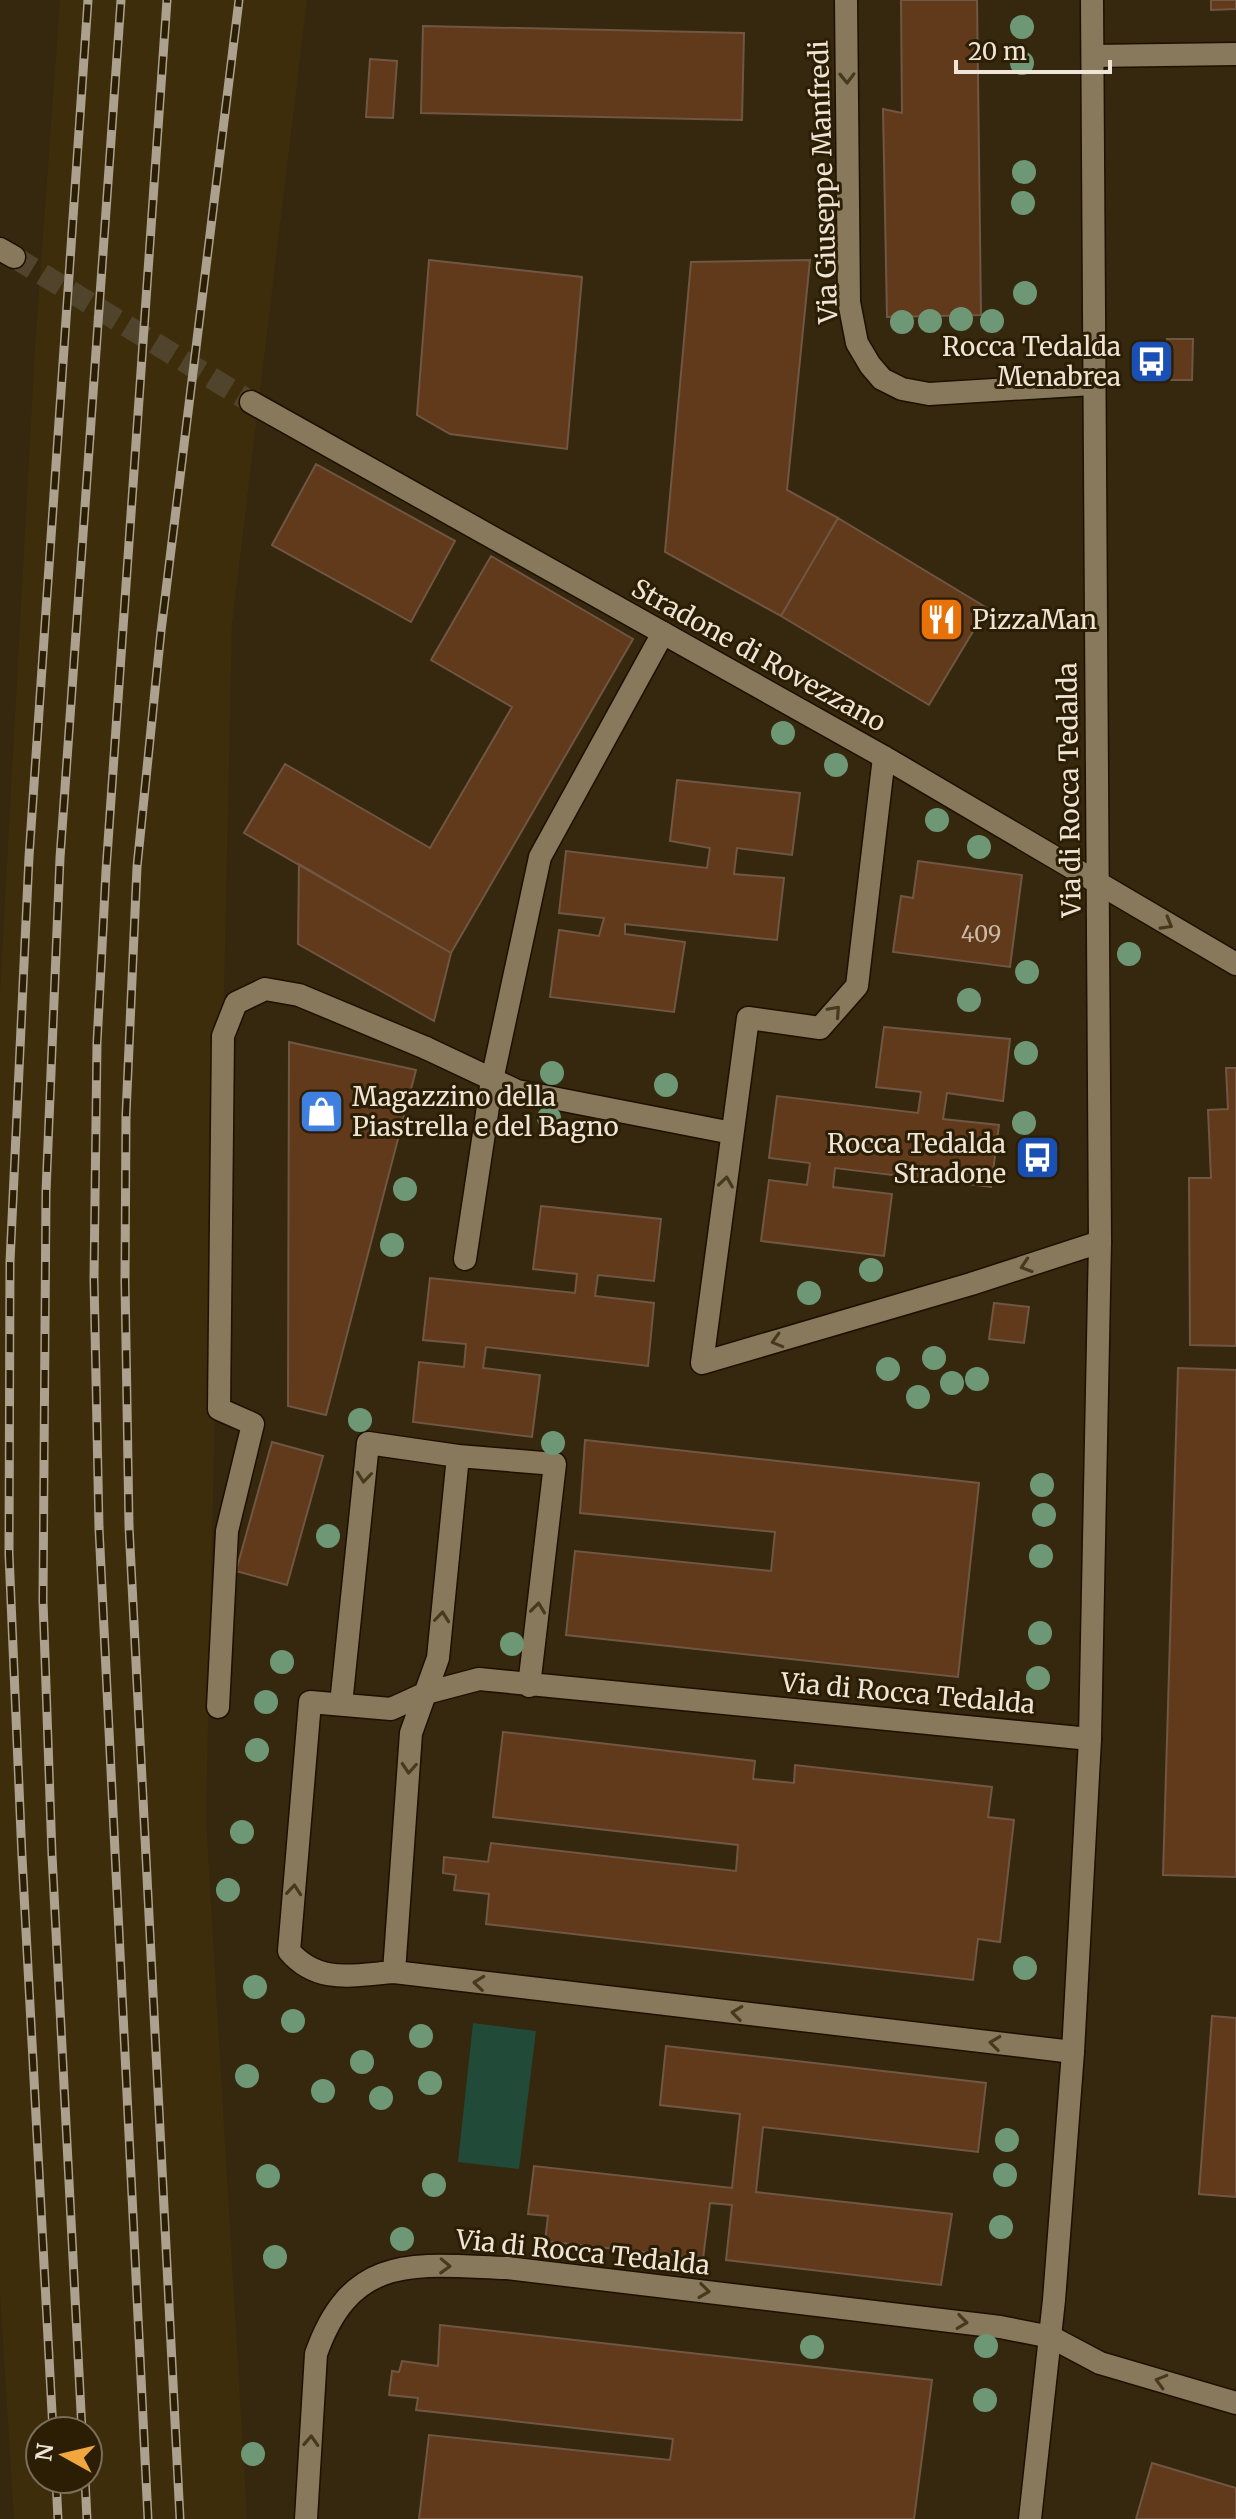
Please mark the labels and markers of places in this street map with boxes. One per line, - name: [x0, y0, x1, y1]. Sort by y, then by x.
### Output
- place label: Rocca Tedalda Menabrea: [942, 330, 1121, 393]
- bus stop icon: Rocca Tedalda Menabrea: [1128, 337, 1176, 385]
- restaurant icon: PizzaMan: [917, 595, 965, 643]
- place label: PizzaMan: [972, 603, 1097, 636]
- place label: Magazzino della Piastrella e del Bagno: [352, 1080, 619, 1143]
- shop icon: Magazzino della Piastrella e del Bagno: [297, 1087, 345, 1135]
- place label: Rocca Tedalda Stradone: [827, 1127, 1006, 1190]
- bus stop icon: Rocca Tedalda Stradone: [1013, 1134, 1061, 1182]

